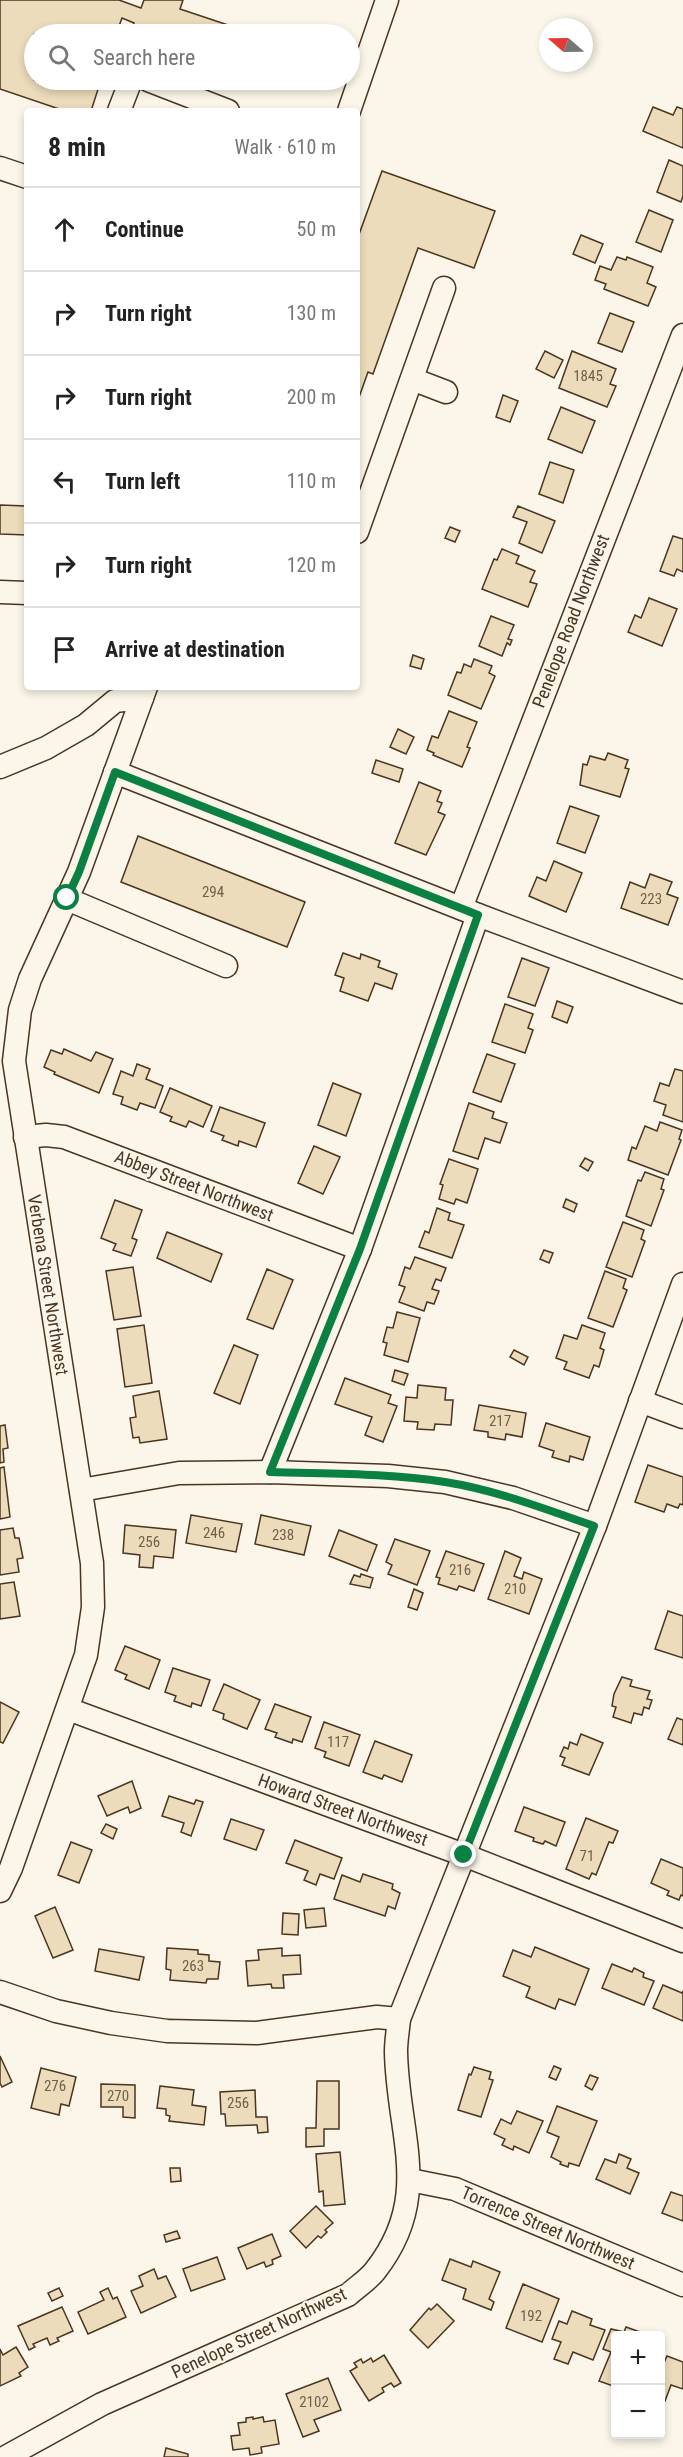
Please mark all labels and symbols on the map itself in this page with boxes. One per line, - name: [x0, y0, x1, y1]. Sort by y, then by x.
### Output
- north arrow: [539, 18, 593, 72]
- house number: 1845: [573, 367, 603, 385]
- street label: Penelope Road Northwest: [528, 531, 613, 711]
- house number: 294: [202, 883, 224, 901]
- route start: [53, 884, 79, 910]
- house number: 223: [640, 890, 662, 908]
- street label: Abbey Street Northwest: [112, 1146, 276, 1225]
- street label: Verbena Street Northwest: [24, 1193, 73, 1377]
- house number: 217: [489, 1412, 511, 1430]
- house number: 246: [203, 1524, 225, 1542]
- house number: 238: [272, 1526, 294, 1544]
- house number: 256: [138, 1533, 160, 1551]
- house number: 216: [449, 1561, 471, 1579]
- house number: 210: [504, 1580, 526, 1598]
- house number: 117: [327, 1733, 349, 1751]
- street label: Howard Street Northwest: [255, 1769, 431, 1850]
- route end: [450, 1841, 476, 1867]
- house number: 71: [580, 1847, 594, 1865]
- house number: 263: [182, 1957, 204, 1975]
- house number: 276: [44, 2077, 66, 2095]
- house number: 270: [107, 2087, 129, 2105]
- house number: 256: [227, 2094, 249, 2112]
- street label: Torrence Street Northwest: [458, 2181, 638, 2274]
- street label: Penelope Street Northwest: [168, 2283, 349, 2382]
- house number: 192: [520, 2307, 542, 2325]
- house number: 2102: [299, 2393, 329, 2411]

